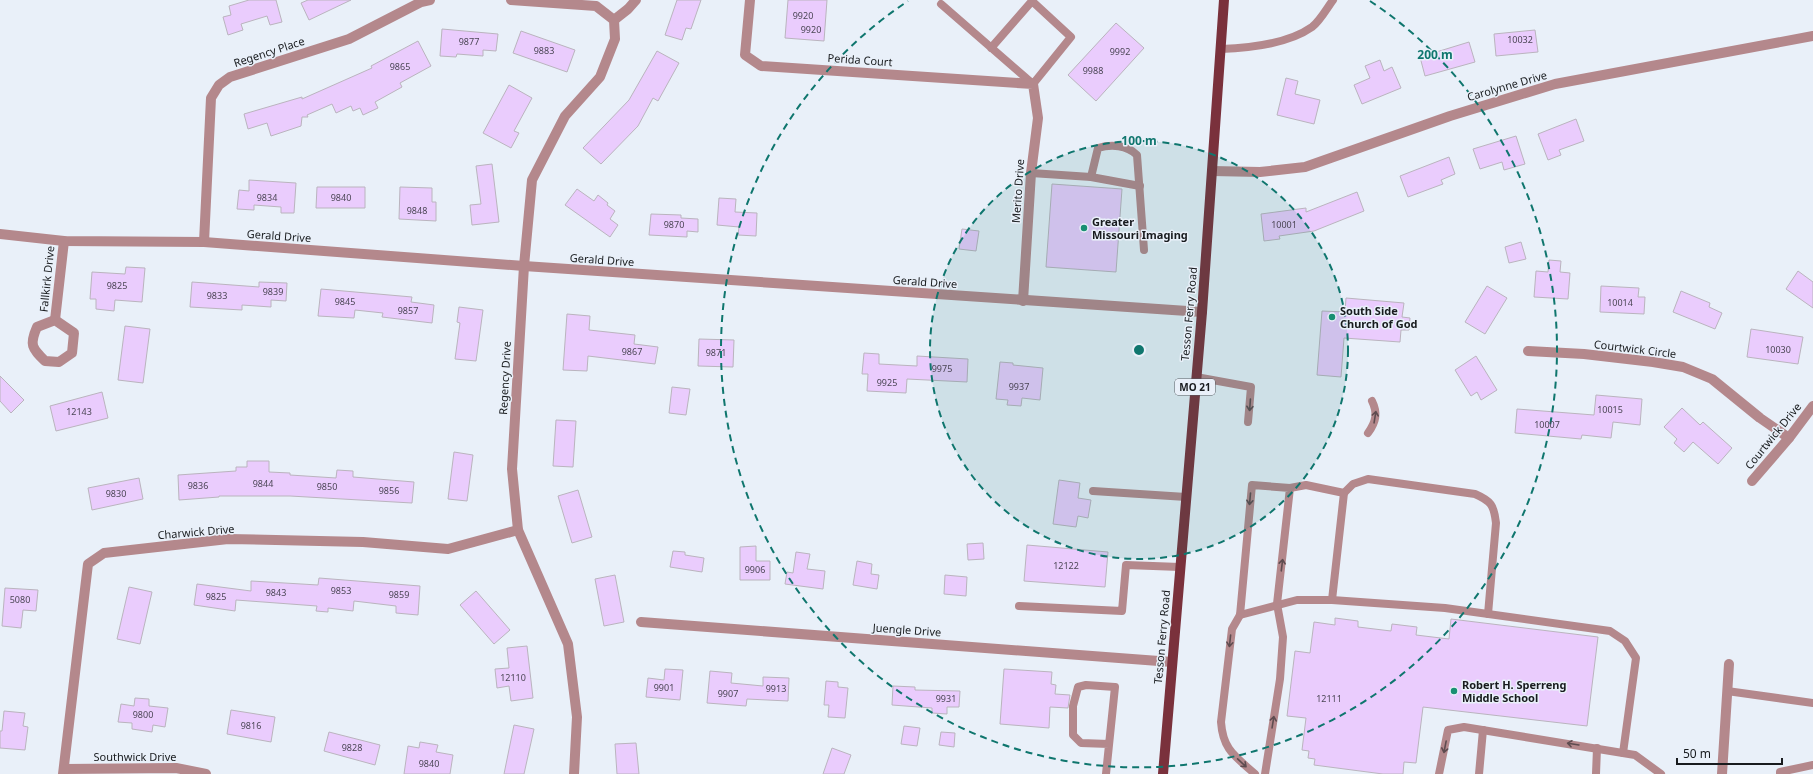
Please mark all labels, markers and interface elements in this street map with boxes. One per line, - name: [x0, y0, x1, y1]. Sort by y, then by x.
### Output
- house number: 9920: [793, 9, 813, 22]
- house number: 9920: [801, 23, 821, 36]
- street label: Regency Place: [231, 33, 306, 70]
- house number: 10032: [1507, 33, 1533, 46]
- house number: 9877: [459, 35, 479, 48]
- house number: 9883: [534, 44, 554, 57]
- house number: 9992: [1110, 45, 1130, 58]
- text: 200 m: [1417, 46, 1453, 63]
- street label: Perida Court: [827, 50, 893, 69]
- house number: 9865: [390, 60, 410, 73]
- house number: 9988: [1083, 64, 1103, 77]
- street label: Carolynne Drive: [1465, 67, 1549, 104]
- text: 100 m: [1121, 132, 1157, 149]
- street label: Merito Drive: [1008, 158, 1027, 224]
- house number: 9834: [257, 191, 277, 204]
- house number: 9840: [331, 191, 351, 204]
- house number: 9848: [407, 204, 427, 217]
- place label: Greater Missouri Imaging: [1092, 214, 1188, 242]
- house number: 9870: [664, 218, 684, 231]
- house number: 10001: [1271, 218, 1297, 231]
- marker: Greater Missouri Imaging: [1079, 223, 1089, 233]
- street label: Gerald Drive: [246, 226, 312, 245]
- street label: Fallkirk Drive: [36, 245, 57, 313]
- street label: Gerald Drive: [569, 250, 635, 269]
- street label: Tesson Ferry Road: [1177, 266, 1200, 362]
- street label: Gerald Drive: [892, 272, 958, 291]
- house number: 9825: [107, 279, 127, 292]
- house number: 9839: [263, 285, 283, 298]
- house number: 9833: [207, 289, 227, 302]
- house number: 9845: [335, 295, 355, 308]
- house number: 10014: [1607, 296, 1633, 309]
- place label: South Side Church of God: [1340, 303, 1418, 331]
- house number: 9857: [398, 304, 418, 317]
- marker: South Side Church of God: [1327, 312, 1337, 322]
- street label: Courtwick Circle: [1593, 336, 1677, 361]
- street label: Regency Drive: [495, 341, 514, 415]
- centre of rings: [1132, 343, 1146, 357]
- house number: 10030: [1765, 343, 1791, 356]
- house number: 9867: [622, 345, 642, 358]
- house number: 9871: [706, 346, 726, 359]
- house number: 9975: [932, 362, 952, 375]
- house number: 9925: [877, 376, 897, 389]
- road number: MO 21: [1175, 379, 1215, 395]
- house number: 9937: [1009, 380, 1029, 393]
- one-way arrow: [1246, 398, 1253, 411]
- street label: Courtwick Drive: [1741, 399, 1804, 472]
- house number: 10015: [1597, 403, 1623, 416]
- house number: 12143: [66, 405, 92, 418]
- one-way arrow: [1371, 411, 1379, 424]
- house number: 10007: [1534, 418, 1560, 431]
- house number: 9844: [253, 477, 273, 490]
- house number: 9836: [188, 479, 208, 492]
- house number: 9850: [317, 480, 337, 493]
- house number: 9856: [379, 484, 399, 497]
- house number: 9830: [106, 487, 126, 500]
- one-way arrow: [1247, 492, 1254, 505]
- street label: Charwick Drive: [157, 521, 235, 542]
- house number: 12122: [1053, 559, 1079, 572]
- one-way arrow: [1278, 559, 1285, 572]
- house number: 9906: [745, 563, 765, 576]
- house number: 9853: [331, 584, 351, 597]
- house number: 9843: [266, 586, 286, 599]
- house number: 9859: [389, 588, 409, 601]
- street label: Tesson Ferry Road: [1150, 589, 1173, 685]
- house number: 9825: [206, 590, 226, 603]
- house number: 5080: [10, 593, 30, 606]
- street label: Juengle Drive: [871, 620, 942, 639]
- one-way arrow: [1227, 634, 1234, 647]
- house number: 12110: [500, 671, 526, 684]
- place label: Robert H. Sperreng Middle School: [1462, 677, 1566, 705]
- house number: 9901: [654, 681, 674, 694]
- house number: 9913: [766, 682, 786, 695]
- marker: Robert H. Sperreng Middle School: [1449, 686, 1459, 696]
- house number: 9907: [718, 687, 738, 700]
- house number: 9931: [936, 692, 956, 705]
- house number: 12111: [1316, 692, 1342, 705]
- house number: 9800: [133, 708, 153, 721]
- one-way arrow: [1269, 716, 1277, 729]
- house number: 9816: [241, 719, 261, 732]
- one-way arrow: [1440, 740, 1448, 753]
- one-way arrow: [1567, 740, 1580, 748]
- scale bar: [1677, 740, 1782, 766]
- house number: 9828: [342, 741, 362, 754]
- text: 50 m: [1683, 745, 1711, 762]
- street label: Southwick Drive: [94, 749, 176, 764]
- house number: 9840: [419, 757, 439, 770]
- one-way arrow: [1237, 758, 1247, 767]

